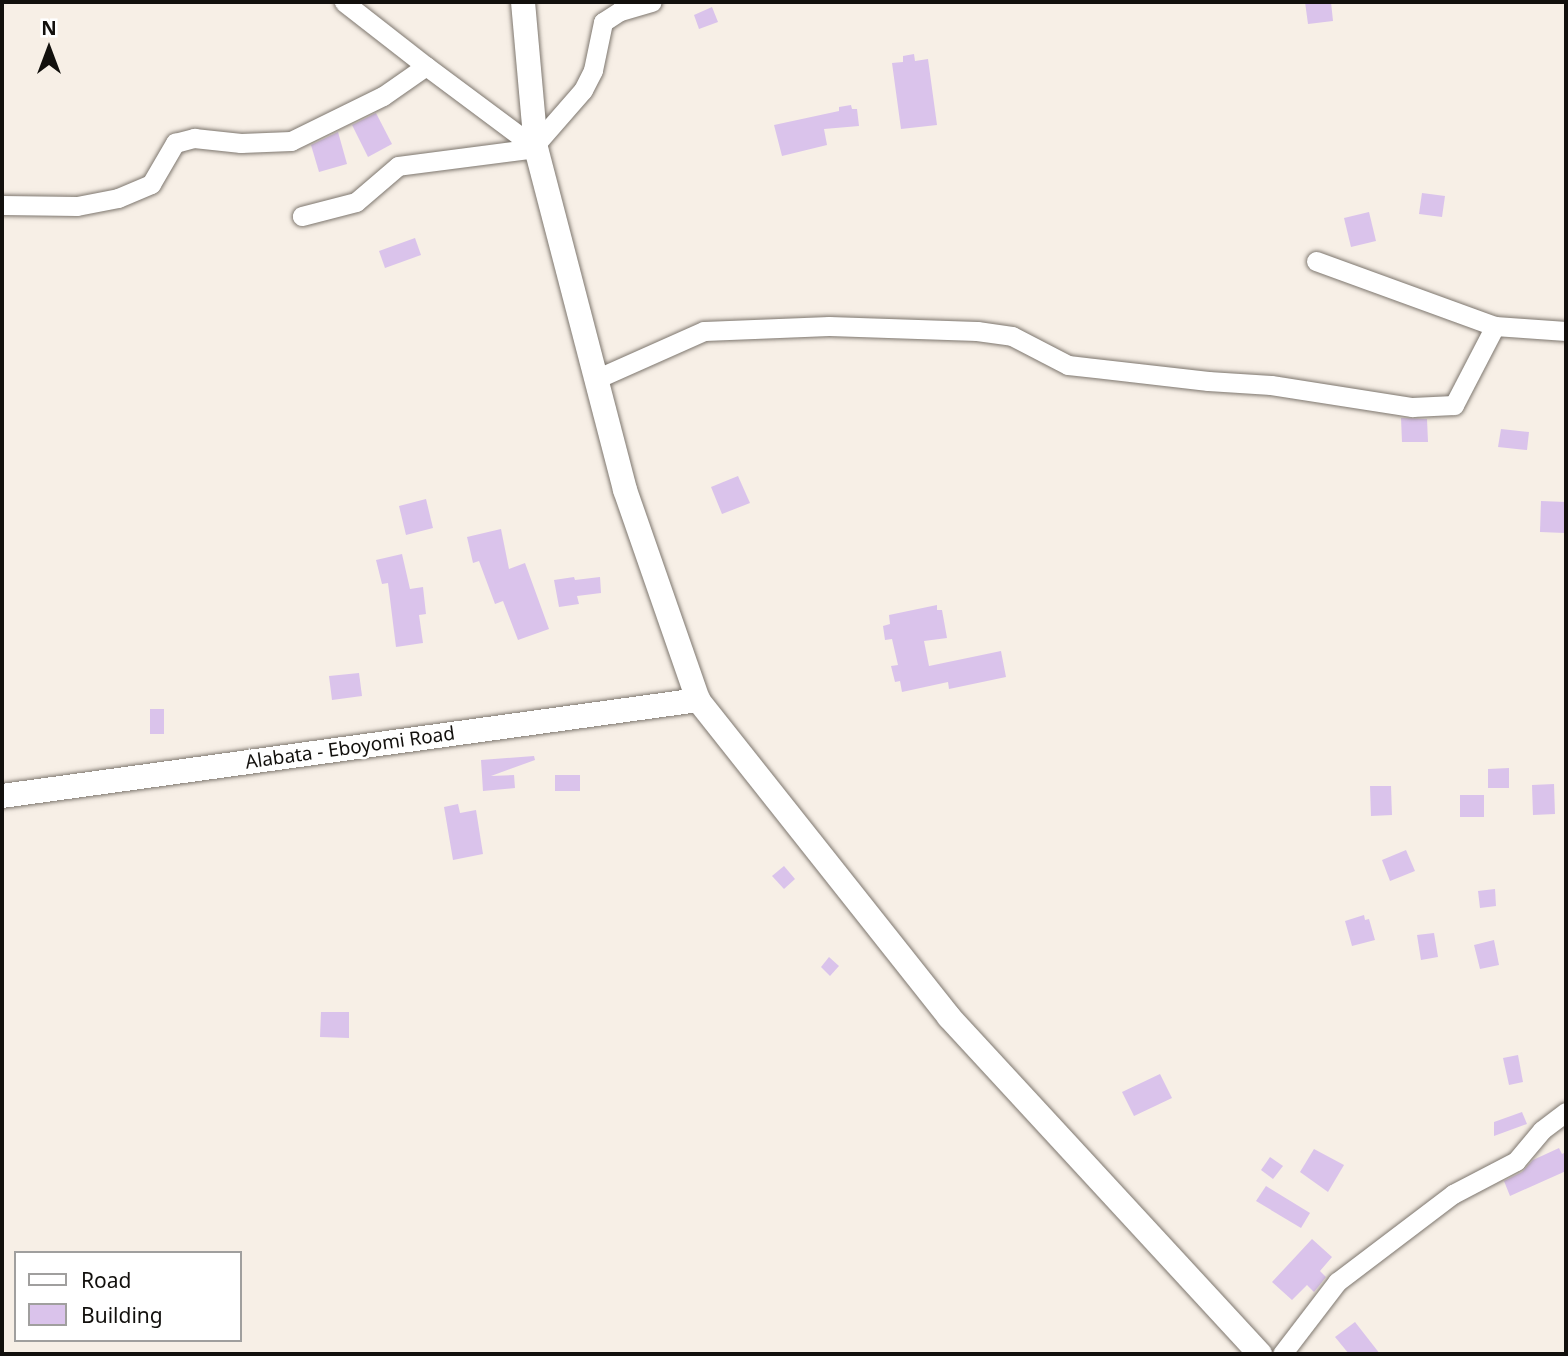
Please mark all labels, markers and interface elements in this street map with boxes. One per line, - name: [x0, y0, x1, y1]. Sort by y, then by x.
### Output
- north arrow: [14, 14, 84, 84]
- text: N: [41, 15, 57, 41]
- street label: Alabata - Eboyomi Road: [244, 722, 456, 774]
- legend: [14, 1251, 242, 1342]
- text: Road: [81, 1266, 131, 1294]
- text: Building: [81, 1301, 163, 1329]

